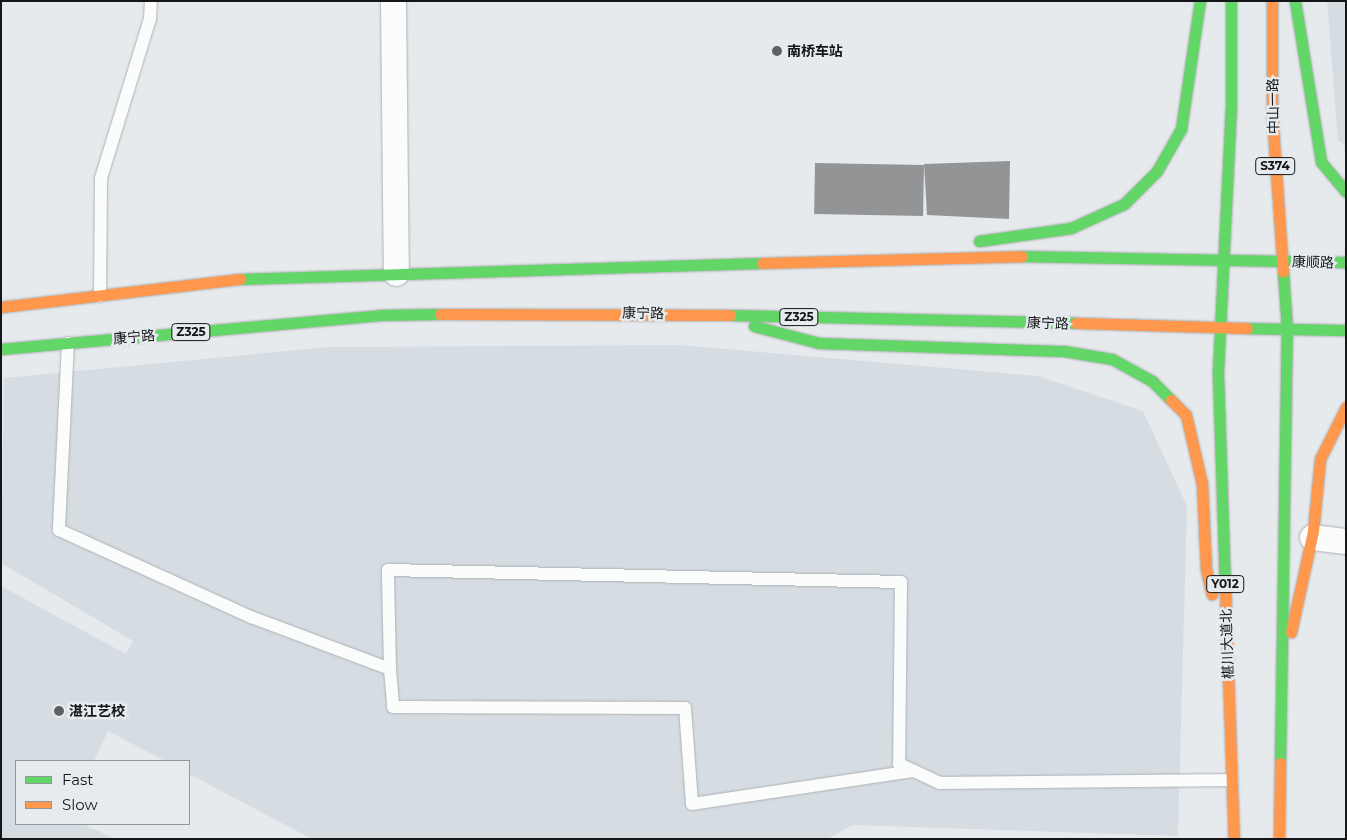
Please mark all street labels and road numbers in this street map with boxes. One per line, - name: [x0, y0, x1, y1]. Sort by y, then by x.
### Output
- street label: 中山一路: [1264, 78, 1282, 134]
- road number: S374: [1255, 157, 1295, 176]
- street label: 康顺路: [1292, 253, 1334, 271]
- street label: 康宁路: [622, 304, 664, 322]
- road number: Z325: [779, 308, 819, 326]
- street label: 康宁路: [1027, 314, 1069, 332]
- road number: Z325: [171, 322, 211, 342]
- street label: 康宁路: [112, 327, 156, 347]
- road number: Y012: [1205, 574, 1245, 594]
- street label: 椹川大道北: [1217, 609, 1237, 679]

